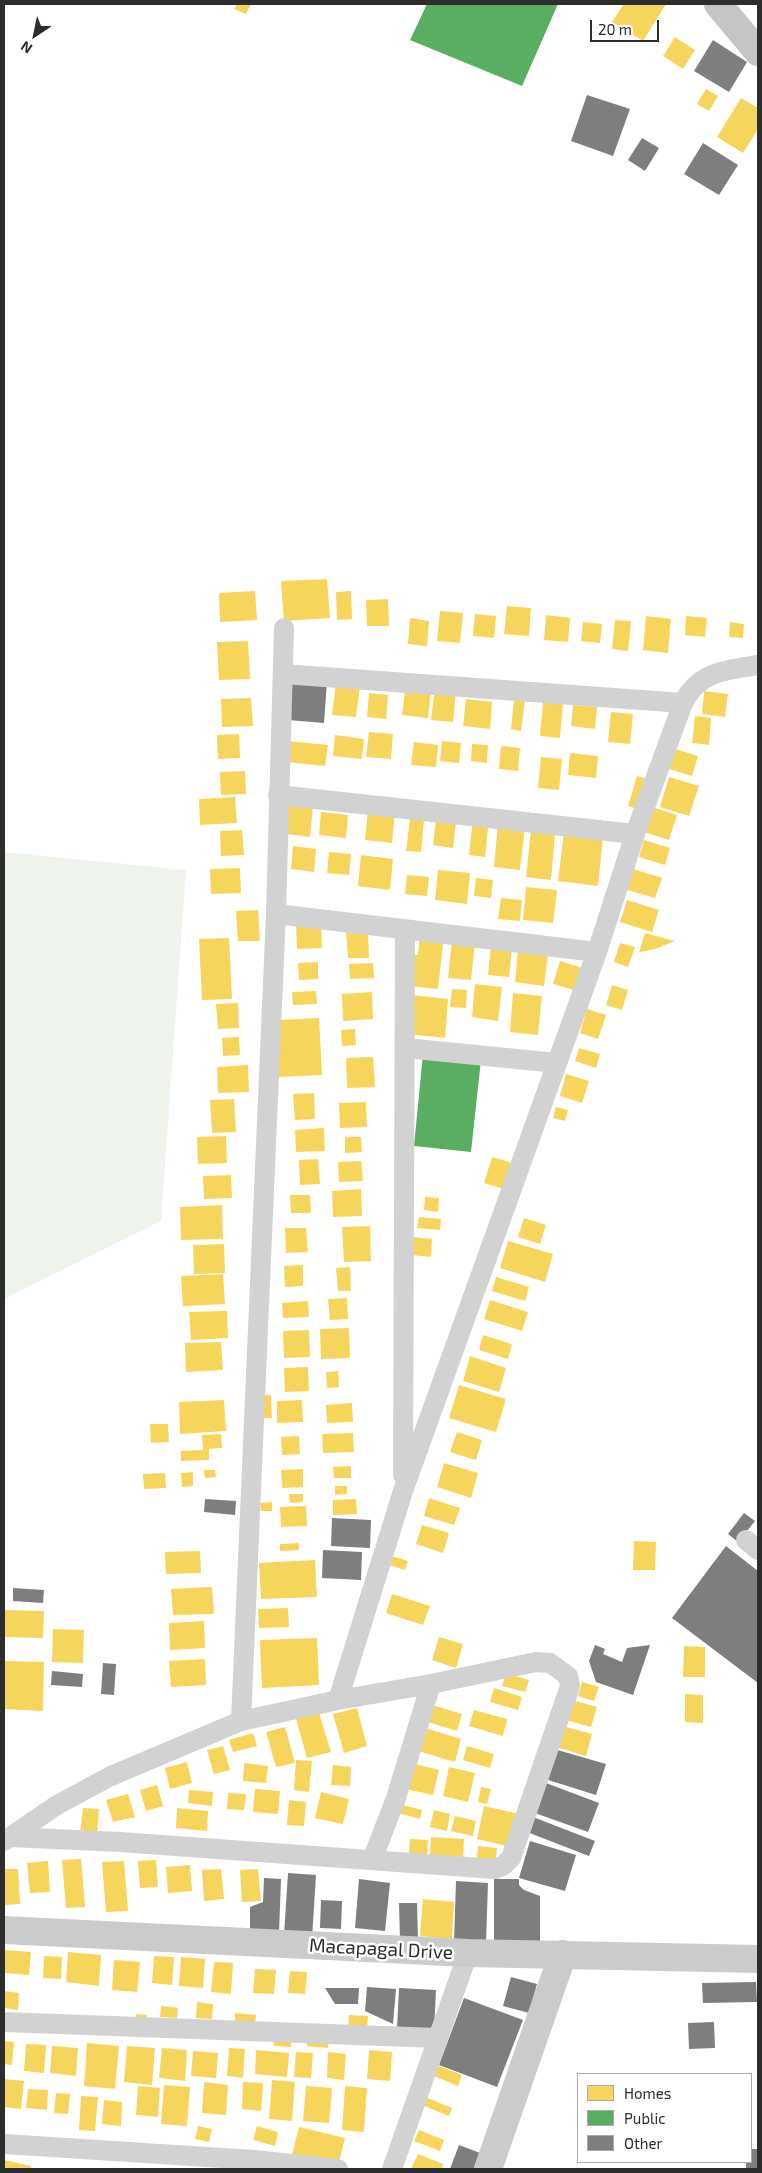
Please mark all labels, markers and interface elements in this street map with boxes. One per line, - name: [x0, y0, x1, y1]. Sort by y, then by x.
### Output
- north arrow: [10, 10, 60, 60]
- scale bar: [592, 10, 661, 42]
- text: 20 m: [598, 20, 632, 38]
- text: N: [17, 38, 35, 58]
- street label: Macapagal Drive: [308, 1934, 454, 1964]
- legend: [577, 2073, 752, 2163]
- text: Homes: [624, 2084, 671, 2102]
- text: Public: [624, 2109, 665, 2127]
- text: Other: [624, 2134, 663, 2152]

